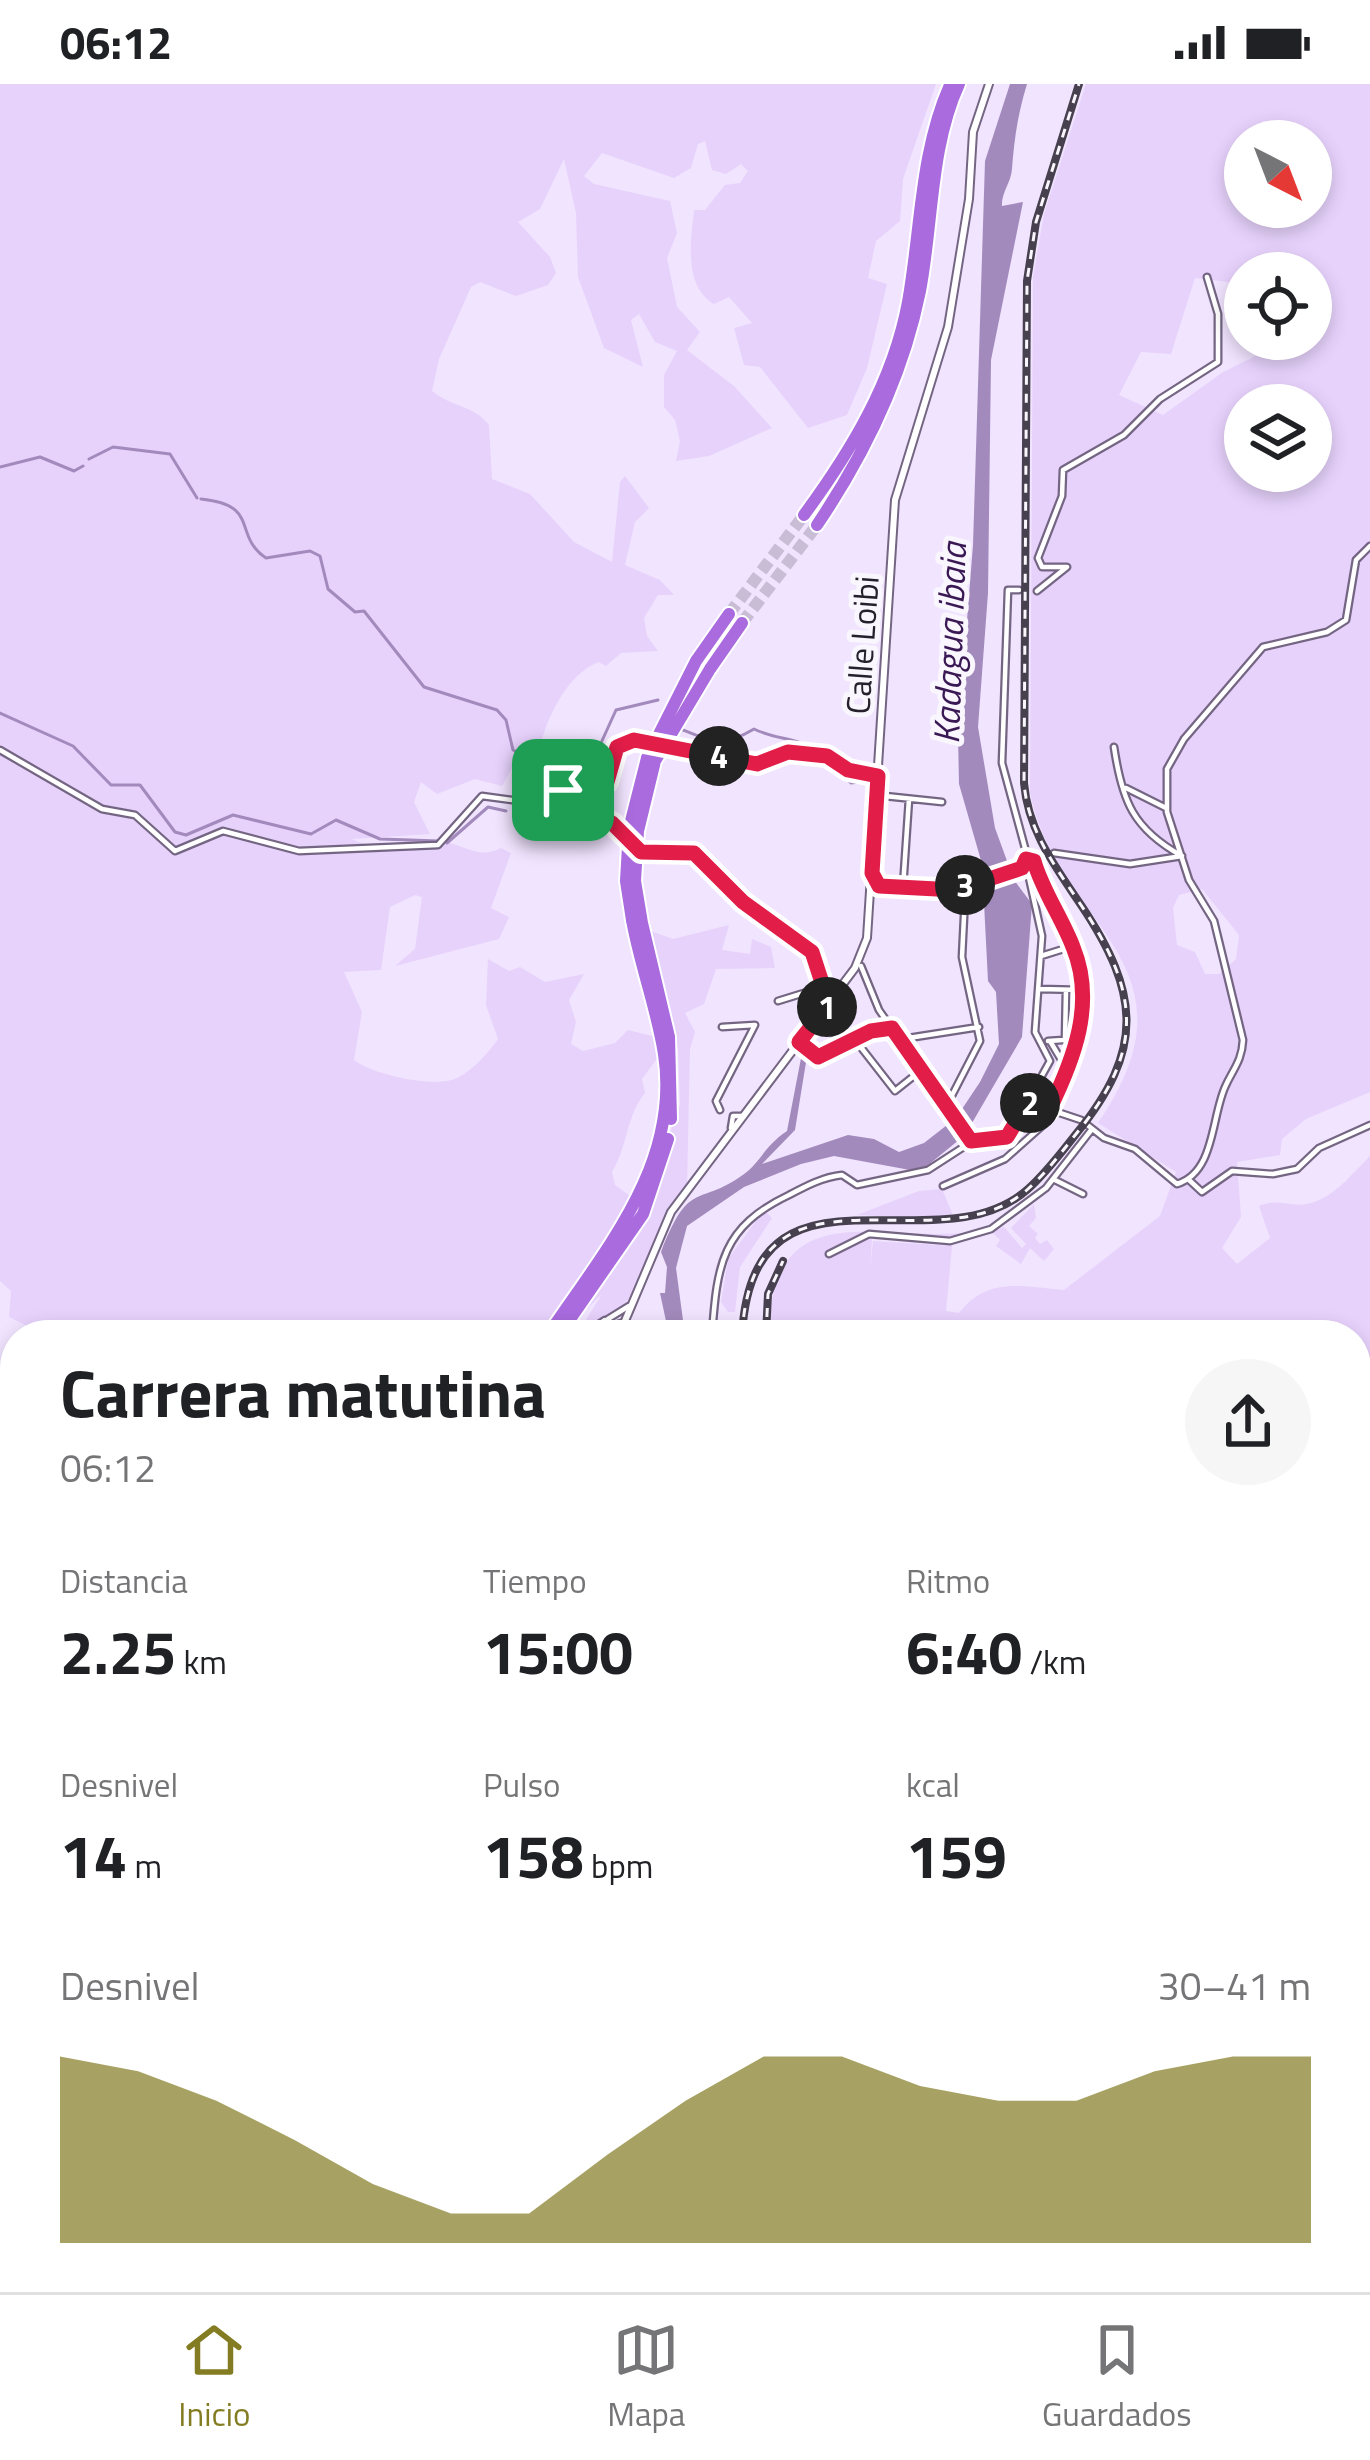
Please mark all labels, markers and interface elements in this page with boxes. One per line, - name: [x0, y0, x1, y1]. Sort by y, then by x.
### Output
- text: 06:12: [60, 8, 172, 76]
- north arrow: [1224, 120, 1332, 228]
- map controls: [1224, 120, 1332, 492]
- button: locate: [1224, 252, 1332, 360]
- button: layers: [1224, 384, 1332, 492]
- water label: Kadagua ibaia: [918, 539, 980, 745]
- street label: Calle Loibi: [832, 574, 892, 716]
- pin: 4: [689, 726, 749, 786]
- text: 4: [710, 731, 728, 781]
- pin: [512, 739, 614, 841]
- icon: arrive: [530, 757, 596, 823]
- pin: 3: [935, 855, 995, 915]
- text: 3: [956, 860, 974, 910]
- pin: 1: [797, 977, 857, 1037]
- text: 1: [818, 982, 836, 1032]
- pin: 2: [1000, 1073, 1060, 1133]
- text: 2: [1021, 1078, 1039, 1128]
- text: Carrera matutina: [60, 1342, 546, 1443]
- button: share: [1185, 1359, 1311, 1485]
- text: 06:12: [60, 1438, 156, 1497]
- text: Distancia: [60, 1556, 188, 1606]
- text: Tiempo: [483, 1556, 587, 1606]
- text: Ritmo: [906, 1556, 990, 1606]
- text: 2.25: [60, 1606, 176, 1697]
- text: 15:00: [483, 1606, 633, 1697]
- text: 6:40: [906, 1606, 1022, 1697]
- text: km: [176, 1637, 227, 1687]
- text: /km: [1022, 1637, 1086, 1687]
- text: Desnivel: [60, 1760, 178, 1810]
- text: Pulso: [483, 1760, 560, 1810]
- text: kcal: [906, 1760, 960, 1810]
- text: 14: [60, 1810, 127, 1901]
- text: 158: [483, 1810, 584, 1901]
- text: 159: [906, 1810, 1007, 1901]
- text: m: [127, 1841, 162, 1891]
- text: bpm: [584, 1841, 653, 1891]
- text: Desnivel: [60, 1956, 200, 2015]
- text: 30–41 m: [1158, 1956, 1311, 2015]
- tab: Inicio: [178, 2317, 250, 2439]
- tab: Mapa: [607, 2317, 685, 2439]
- tab: Guardados: [1042, 2317, 1192, 2439]

